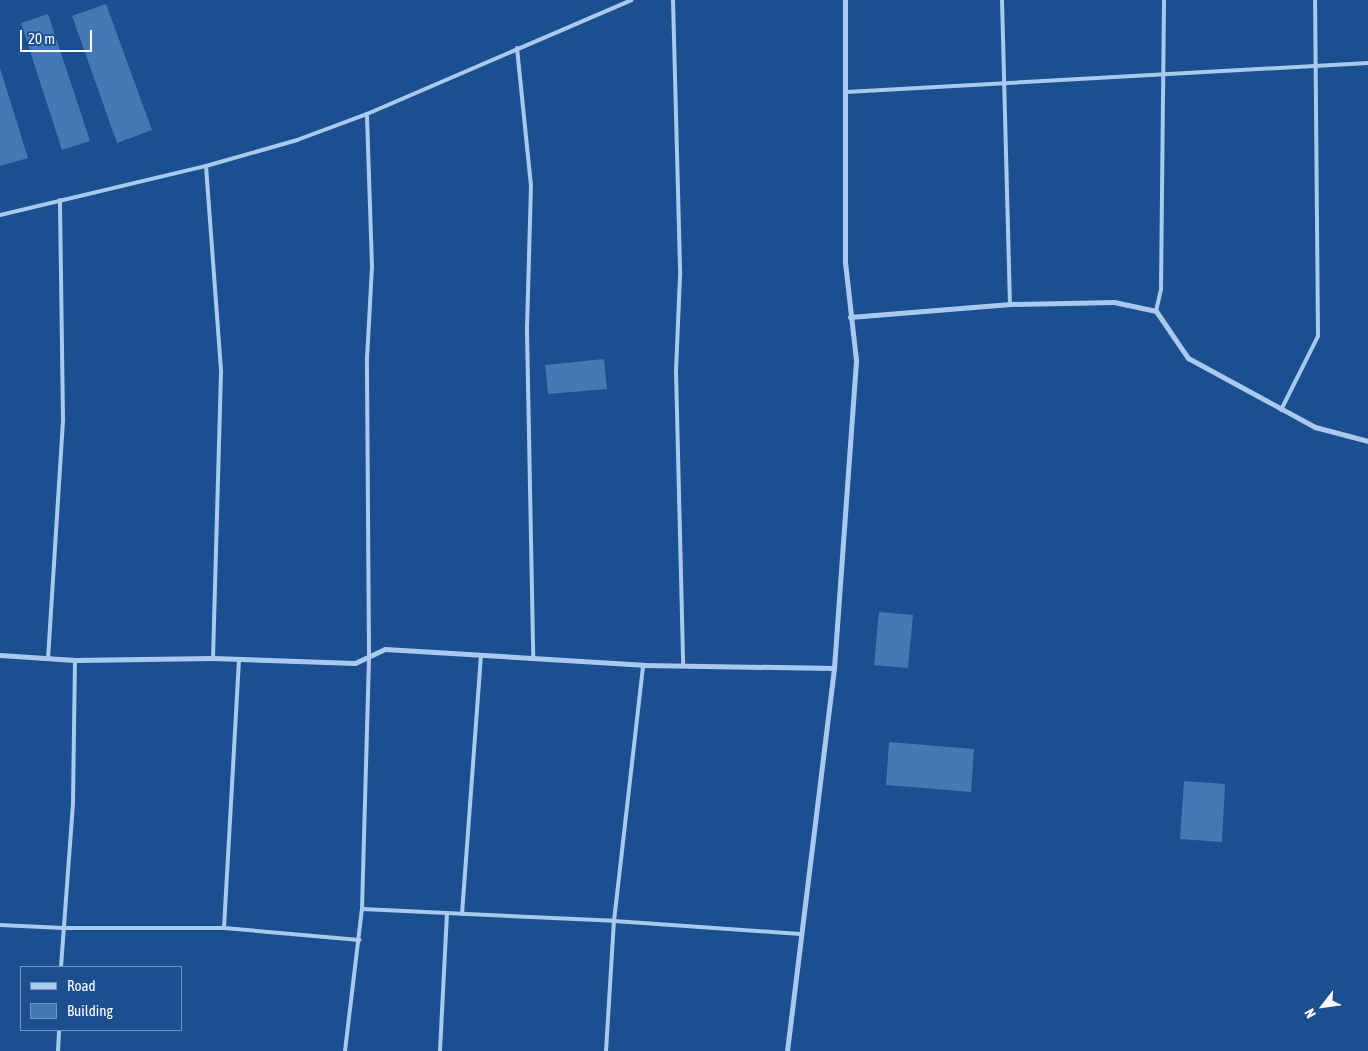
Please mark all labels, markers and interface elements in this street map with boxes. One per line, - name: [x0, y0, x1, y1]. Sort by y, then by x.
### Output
- scale bar: [22, 20, 95, 52]
- text: 20 m: [28, 30, 55, 47]
- legend: [20, 966, 182, 1031]
- text: Road: [67, 977, 96, 994]
- north arrow: [1298, 981, 1348, 1031]
- text: Building: [67, 1002, 113, 1019]
- text: N: [1301, 1006, 1319, 1021]

